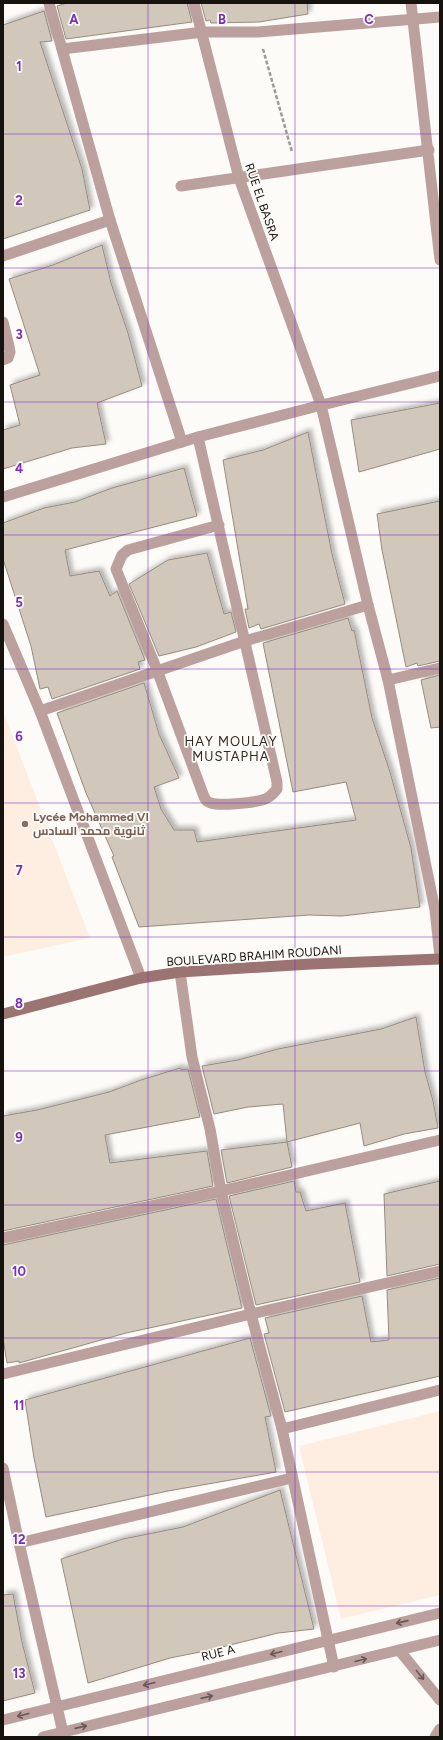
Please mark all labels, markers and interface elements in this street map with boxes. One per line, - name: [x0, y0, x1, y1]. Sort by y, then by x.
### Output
- text: A: [69, 12, 79, 27]
- text: B: [218, 12, 226, 27]
- text: C: [364, 12, 374, 27]
- text: 1: [16, 59, 22, 74]
- street label: RUE EL BASRA: [242, 161, 282, 243]
- text: 2: [15, 193, 23, 208]
- text: 3: [15, 327, 23, 342]
- text: 4: [15, 461, 23, 476]
- text: 5: [15, 595, 23, 610]
- text: 6: [15, 729, 23, 744]
- district label: HAY MOULAY MUSTAPHA: [184, 734, 278, 764]
- place label: Lycée Mohammed VI ثانوية محمد السادس: [33, 810, 149, 839]
- marker: Lycée Mohammed VI ثانوية محمد السادس: [20, 819, 30, 829]
- text: 7: [15, 863, 23, 878]
- street label: BOULEVARD BRAHIM ROUDANI: [166, 943, 342, 969]
- text: 8: [15, 996, 23, 1011]
- text: 9: [15, 1130, 23, 1145]
- text: 10: [12, 1264, 26, 1279]
- text: 11: [14, 1398, 24, 1413]
- text: 12: [12, 1532, 26, 1547]
- one-way arrow: [396, 1619, 409, 1626]
- street label: RUE A: [200, 1642, 236, 1664]
- one-way arrow: [270, 1649, 283, 1657]
- one-way arrow: [354, 1656, 367, 1663]
- text: 13: [13, 1666, 25, 1681]
- one-way arrow: [415, 1670, 424, 1680]
- one-way arrow: [143, 1680, 156, 1688]
- one-way arrow: [200, 1693, 213, 1701]
- one-way arrow: [17, 1711, 30, 1719]
- one-way arrow: [74, 1723, 87, 1731]

